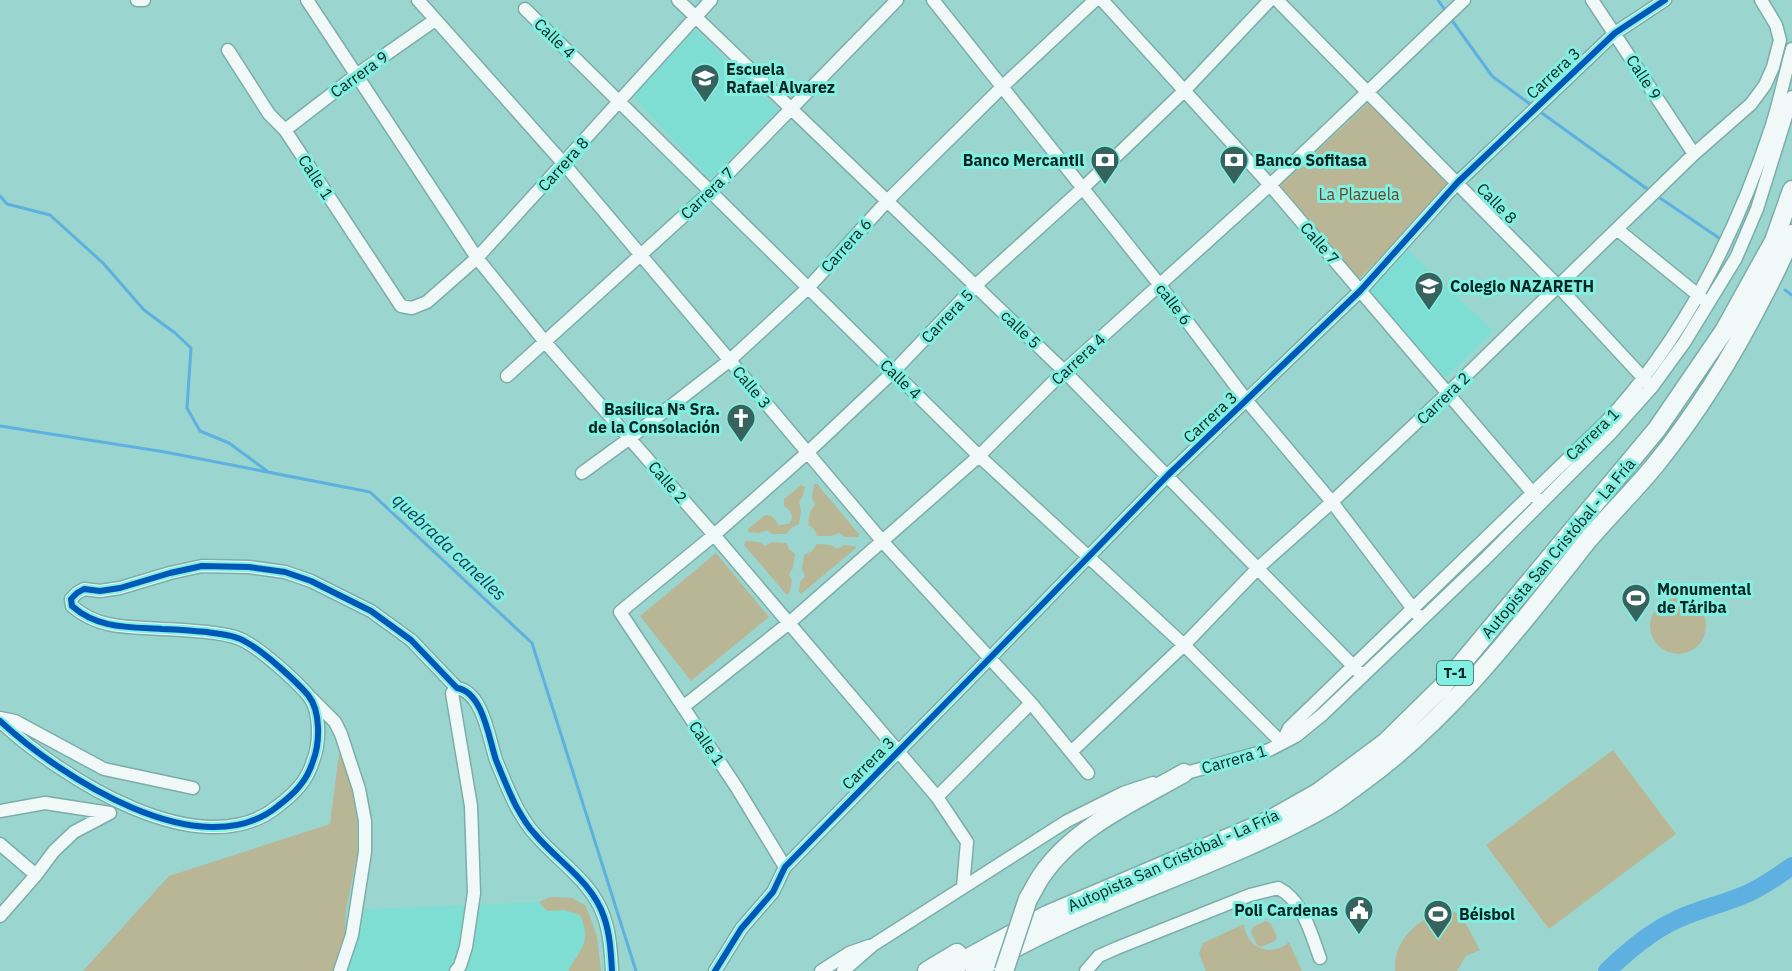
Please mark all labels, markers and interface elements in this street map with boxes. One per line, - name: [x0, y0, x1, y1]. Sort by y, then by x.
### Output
- street label: Calle 4: [530, 14, 580, 62]
- street label: Carrera 3: [1522, 43, 1584, 103]
- street label: Carrera 9: [326, 46, 392, 102]
- street label: Calle 9: [1622, 51, 1666, 103]
- place label: Escuela Rafael Alvarez: [726, 59, 835, 97]
- school or university icon: Escuela Rafael Alvarez: [689, 62, 721, 104]
- street label: Carrera 8: [533, 133, 593, 195]
- bank icon: Banco Mercantil: [1089, 144, 1121, 186]
- bank icon: Banco Sofitasa: [1218, 144, 1250, 186]
- place label: Banco Mercantil: [963, 150, 1084, 170]
- place label: Banco Sofitasa: [1255, 150, 1367, 170]
- street label: Calle 1: [294, 151, 338, 203]
- street label: Carrera 7: [676, 163, 738, 223]
- street label: Calle 8: [1473, 178, 1521, 228]
- park label: La Plazuela: [1318, 184, 1400, 204]
- street label: Carrera 6: [816, 214, 876, 276]
- street label: Calle 7: [1296, 218, 1344, 268]
- school or university icon: Colegio NAZARETH: [1413, 270, 1445, 312]
- place label: Colegio NAZARETH: [1450, 276, 1594, 296]
- street label: calle 6: [1152, 279, 1196, 329]
- street label: Carrera 5: [917, 285, 977, 347]
- street label: calle 5: [997, 305, 1045, 353]
- street label: Carrera 4: [1047, 329, 1109, 389]
- street label: Calle 4: [876, 355, 926, 403]
- street label: Calle 3: [729, 362, 775, 412]
- street label: Carrera 2: [1412, 368, 1474, 428]
- street label: Carrera 3: [1179, 387, 1241, 447]
- place label: Basílica Nª Sra. de la Consolación: [588, 399, 720, 437]
- church icon: Basílica Nª Sra. de la Consolación: [725, 402, 757, 444]
- street label: Carrera 1: [1561, 404, 1623, 464]
- street label: Autopista San Cristóbal - La Fría: [1477, 454, 1640, 642]
- street label: Calle 2: [644, 457, 692, 507]
- water label: quebrada canelles: [388, 488, 511, 605]
- place label: Monumental de Táriba: [1657, 579, 1751, 617]
- sports icon: Monumental de Táriba: [1620, 582, 1652, 624]
- road number: T-1: [1437, 661, 1473, 685]
- street label: Calle 1: [685, 717, 729, 769]
- street label: Carrera 3: [837, 732, 899, 794]
- street label: Carrera 1: [1199, 740, 1269, 778]
- street label: Autopista San Cristóbal - La Fría: [1064, 804, 1282, 916]
- public building icon: Poli Cardenas: [1343, 894, 1375, 936]
- sports icon: Béisbol: [1422, 898, 1454, 940]
- place label: Poli Cardenas: [1234, 900, 1338, 920]
- place label: Béisbol: [1459, 904, 1515, 924]

